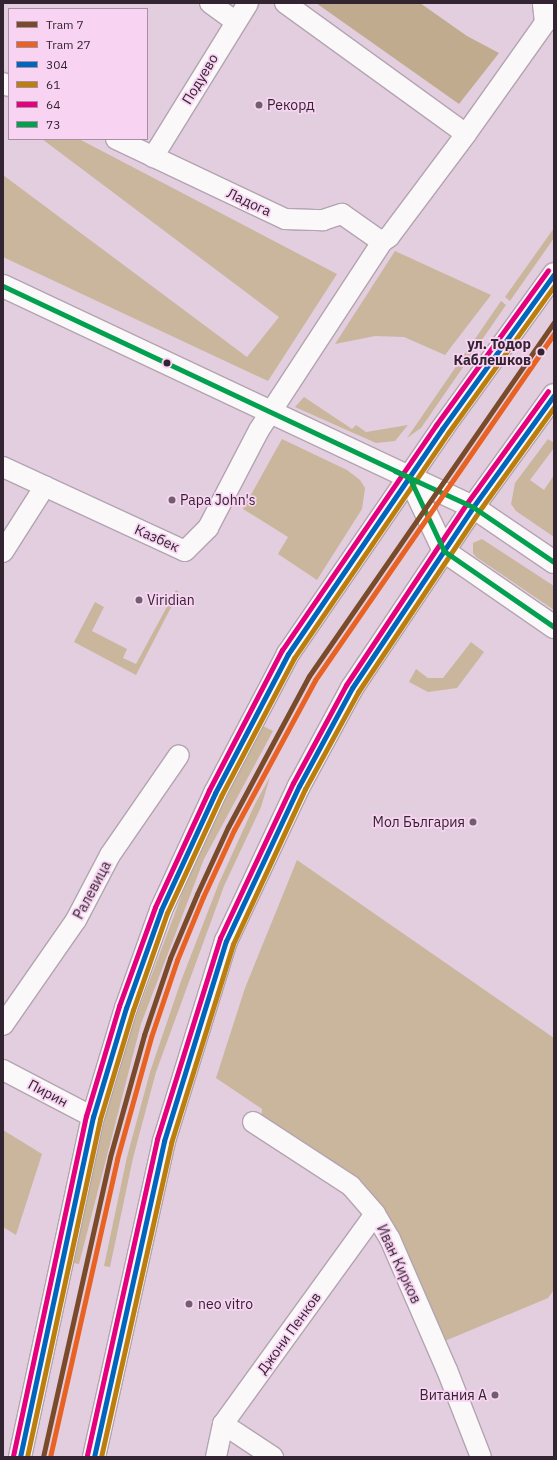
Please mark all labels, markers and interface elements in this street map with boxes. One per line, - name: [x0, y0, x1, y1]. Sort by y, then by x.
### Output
- legend: [8, 8, 148, 140]
- text: Tram 7: [46, 17, 84, 32]
- text: Tram 27: [46, 37, 91, 52]
- street label: Подуево: [178, 51, 222, 107]
- text: 304: [46, 57, 68, 72]
- text: 61: [46, 77, 60, 92]
- text: 64: [46, 97, 60, 112]
- place label: Рекорд: [267, 97, 315, 113]
- marker: Рекорд: [254, 100, 264, 110]
- text: 73: [46, 117, 60, 132]
- street label: Ладога: [224, 184, 274, 220]
- place label: ул. Тодор Каблешков: [454, 336, 531, 368]
- marker: ул. Тодор Каблешков: [534, 345, 548, 359]
- unlabelled marker: [162, 358, 172, 368]
- place label: Papa John's: [180, 492, 256, 508]
- marker: Papa John's: [167, 495, 177, 505]
- street label: Казбек: [132, 521, 182, 555]
- place label: Viridian: [147, 592, 195, 608]
- marker: Viridian: [134, 595, 144, 605]
- place label: Мол България: [373, 814, 465, 830]
- marker: Мол България: [468, 817, 478, 827]
- street label: Ралевица: [70, 858, 114, 922]
- street label: Пирин: [25, 1076, 71, 1110]
- street label: Иван Кирков: [373, 1222, 425, 1306]
- street label: Джони Пенков: [254, 1289, 324, 1377]
- place label: neo vitro: [198, 1296, 253, 1312]
- marker: neo vitro: [183, 1298, 195, 1310]
- place label: Витания А: [419, 1387, 487, 1403]
- marker: Витания А: [490, 1390, 500, 1400]

